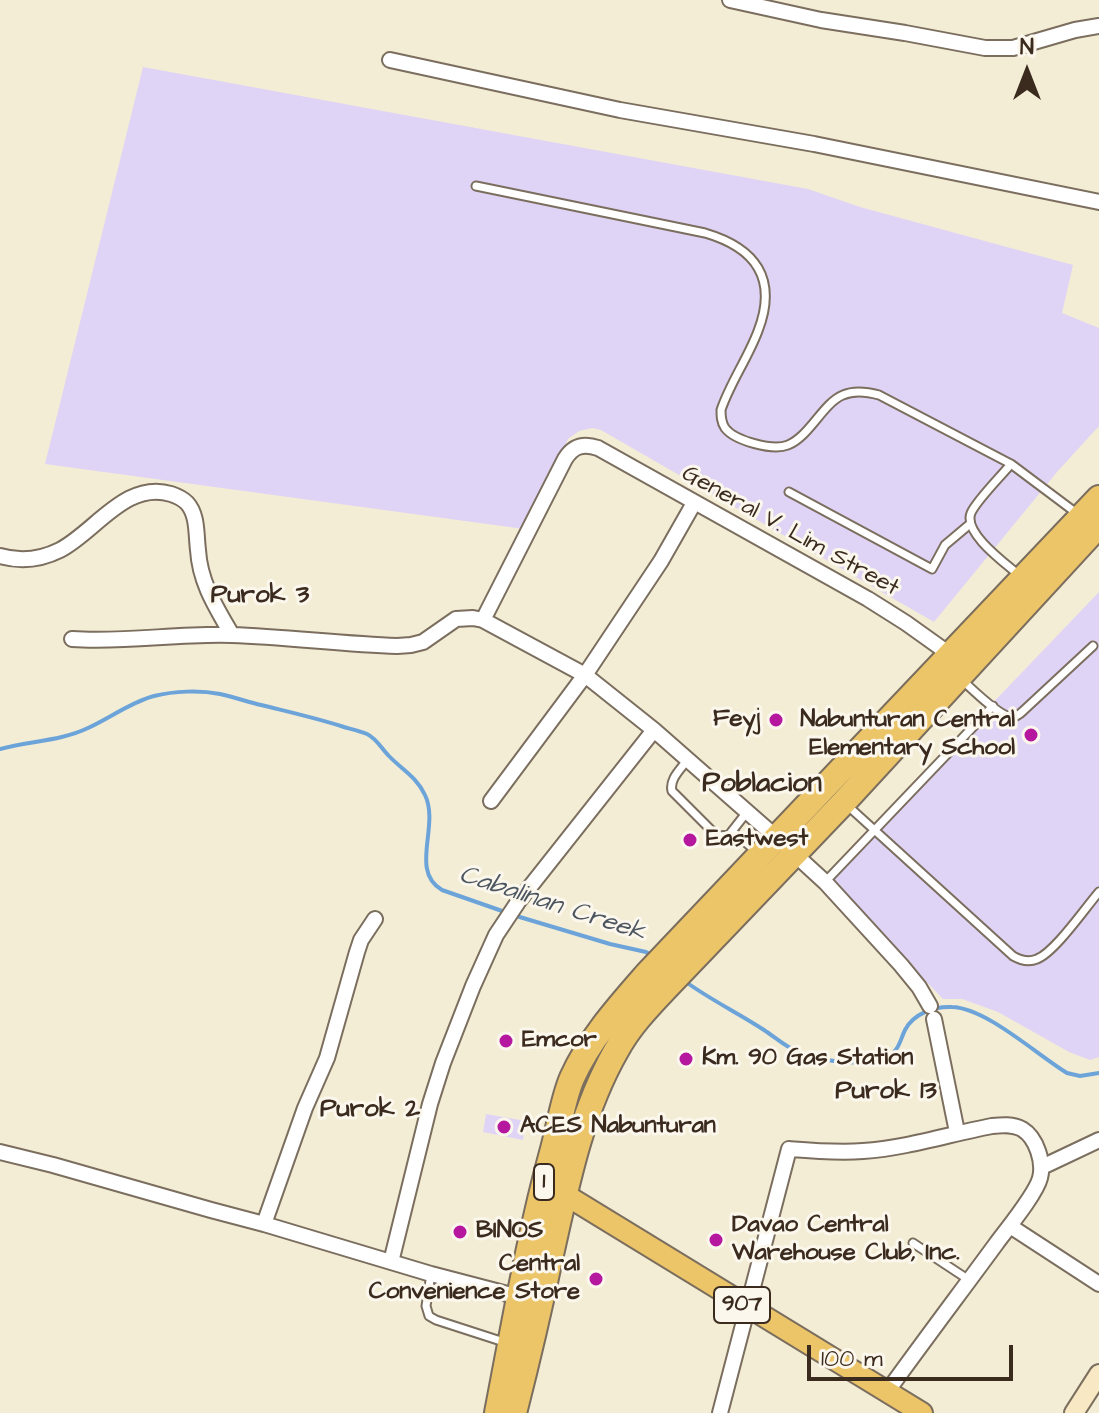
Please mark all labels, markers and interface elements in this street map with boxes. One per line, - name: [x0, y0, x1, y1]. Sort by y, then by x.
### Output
- north arrow: [987, 32, 1067, 112]
- text: N: [1020, 32, 1034, 63]
- street label: General V. Lim Street: [676, 460, 904, 604]
- district label: Purok 3: [211, 581, 309, 613]
- place label: Feyj: [713, 706, 760, 734]
- place label: Nabunturan Central Elementary School: [800, 707, 1015, 763]
- marker: Feyj: [767, 711, 785, 729]
- marker: Nabunturan Central Elementary School: [1022, 726, 1040, 744]
- district label: Poblacion: [702, 768, 822, 802]
- place label: Eastwest: [706, 826, 808, 854]
- marker: Eastwest: [681, 831, 699, 849]
- water label: Cabalinan Creek: [455, 860, 649, 950]
- place label: Emcor: [522, 1027, 597, 1055]
- marker: Emcor: [497, 1032, 515, 1050]
- place label: Km. 90 Gas Station: [702, 1045, 913, 1073]
- marker: Km. 90 Gas Station: [677, 1050, 695, 1068]
- district label: Purok 13: [835, 1077, 937, 1109]
- district label: Purok 2: [320, 1095, 420, 1127]
- place label: ACES Nabunturan: [520, 1113, 716, 1141]
- marker: ACES Nabunturan: [495, 1118, 513, 1136]
- road number: 1: [534, 1164, 554, 1200]
- place label: Davao Central Warehouse Club, Inc.: [732, 1212, 960, 1268]
- place label: BINOS: [476, 1218, 543, 1246]
- marker: BINOS: [451, 1223, 469, 1241]
- marker: Davao Central Warehouse Club, Inc.: [707, 1231, 725, 1249]
- place label: Central Convenience Store: [369, 1251, 580, 1307]
- marker: Central Convenience Store: [587, 1270, 605, 1288]
- road number: 907: [714, 1287, 770, 1323]
- scale bar: [811, 1329, 1017, 1379]
- text: 100 m: [821, 1342, 883, 1376]

